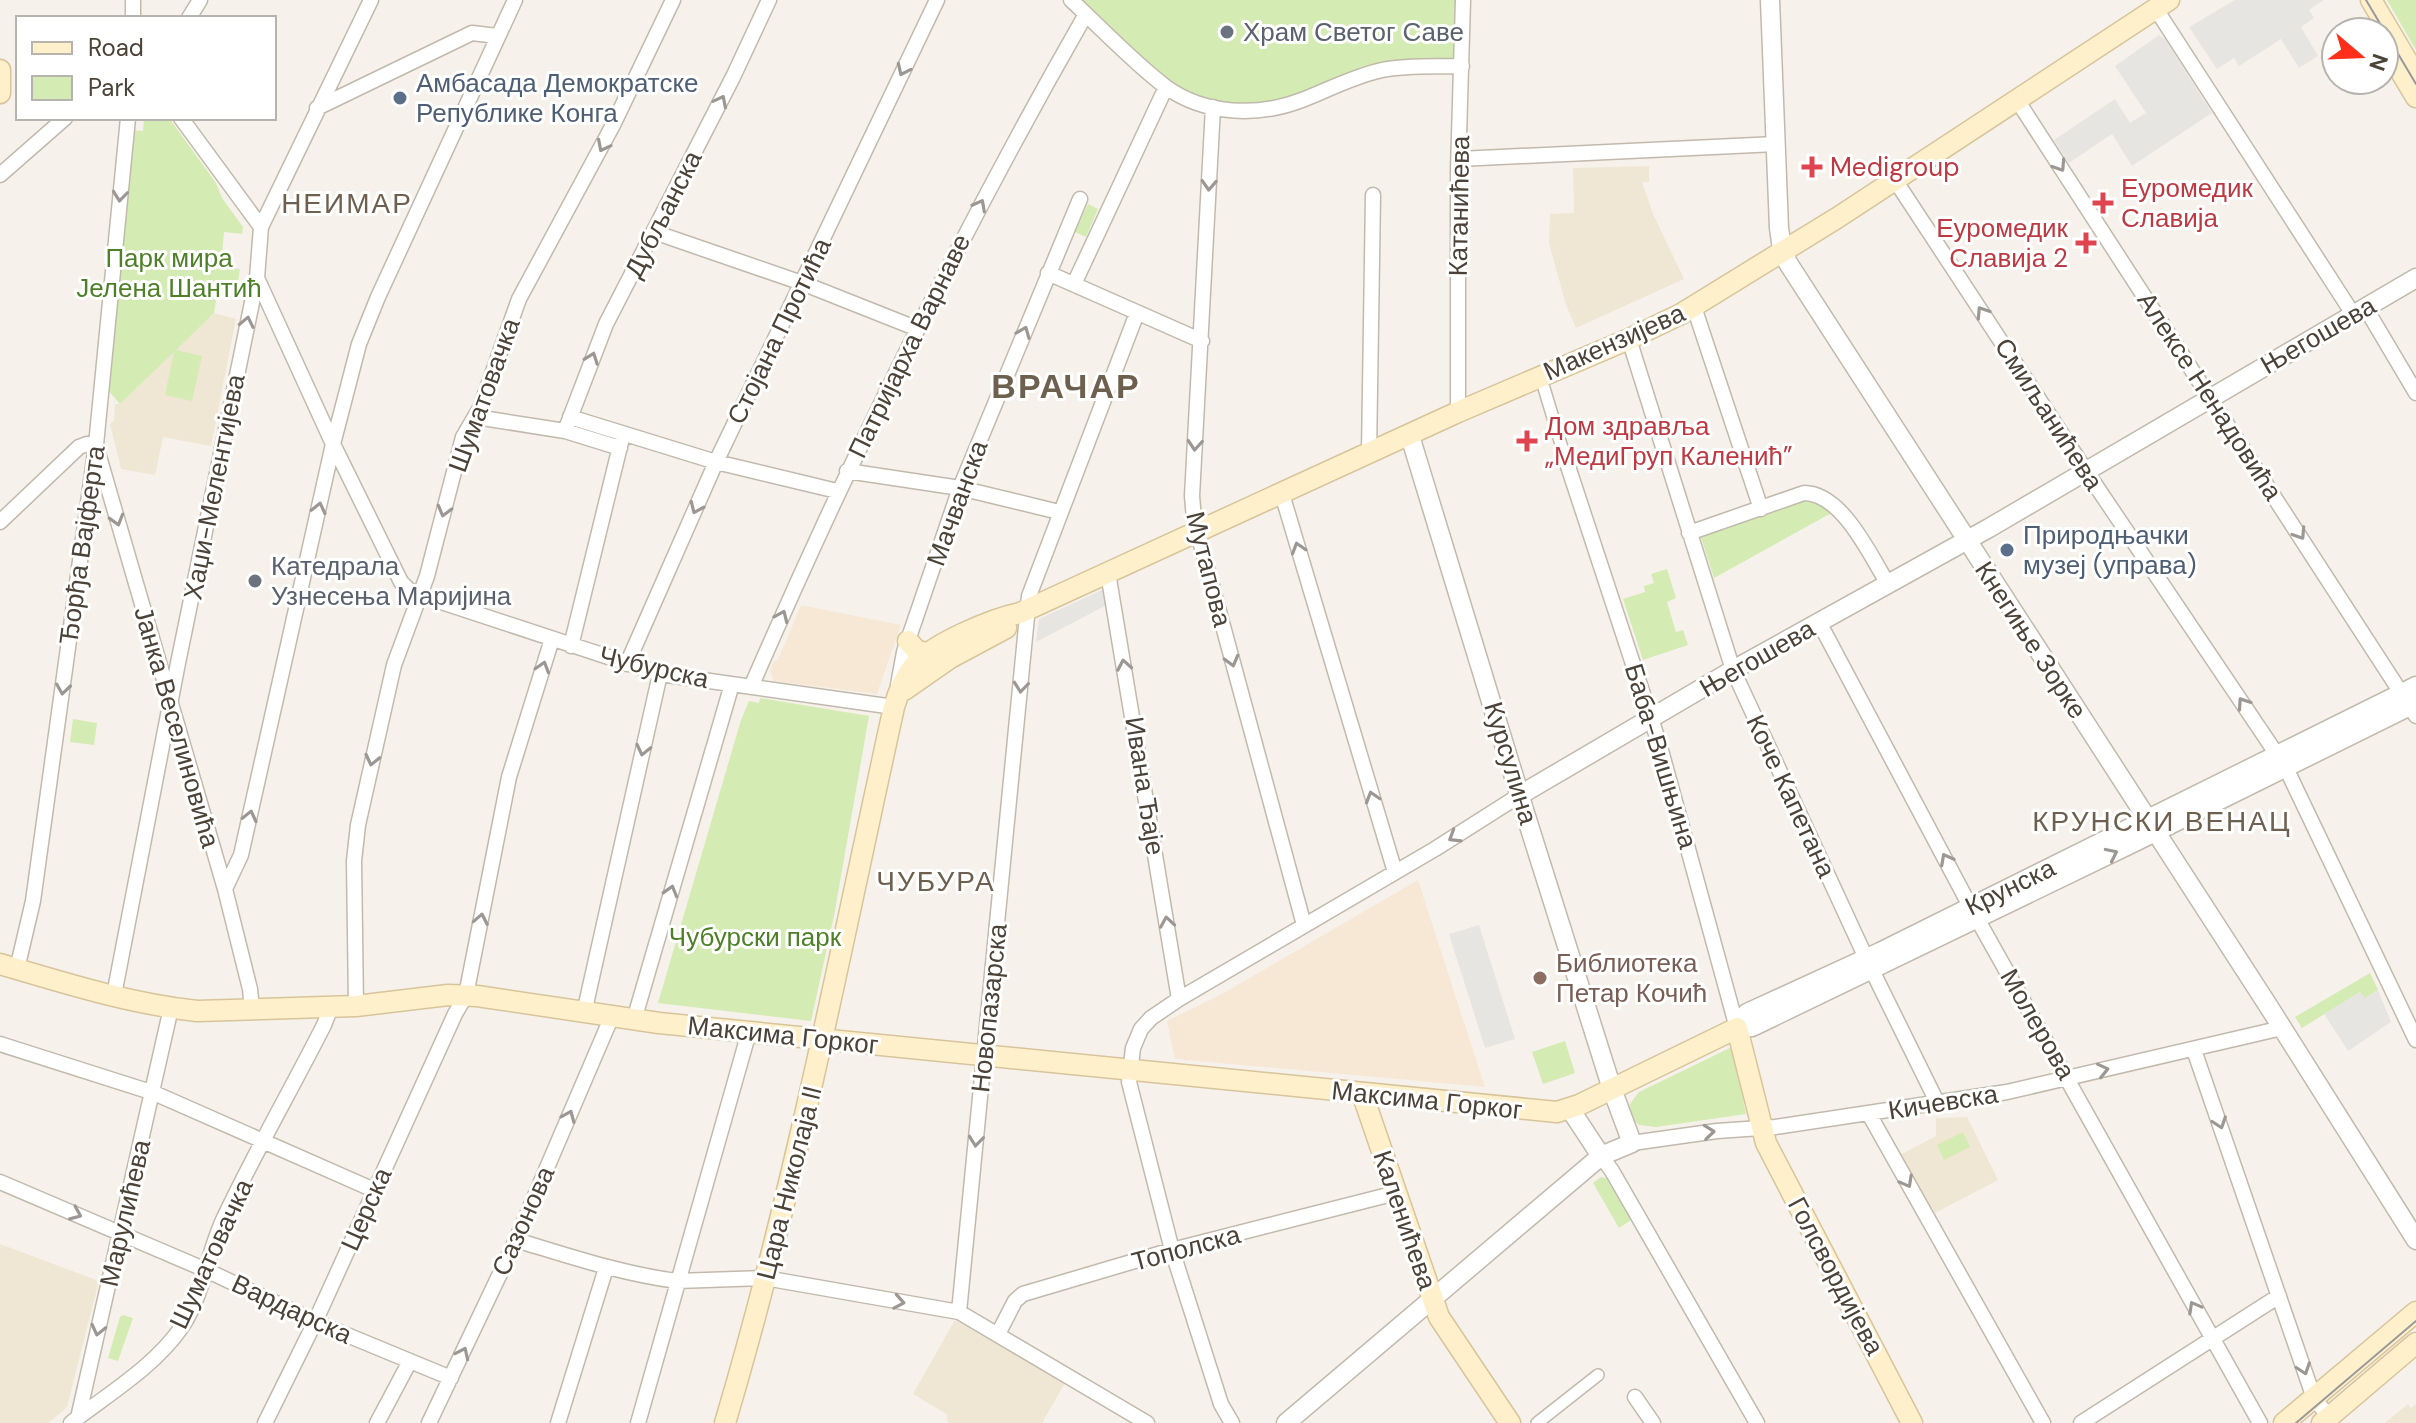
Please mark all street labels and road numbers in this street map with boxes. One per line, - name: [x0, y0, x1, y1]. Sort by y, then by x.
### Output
- street label: Катанићева: [1441, 135, 1477, 277]
- street label: Дубљанска: [616, 144, 710, 283]
- street label: Патријарха Варнаве: [840, 228, 978, 464]
- street label: Стојана Протића: [719, 232, 839, 430]
- street label: Алексе Ненадовића: [2130, 285, 2290, 507]
- street label: Његошева: [2254, 288, 2382, 382]
- street label: Макензијева: [1538, 295, 1691, 388]
- street label: Шуматовачка: [440, 313, 528, 477]
- street label: Смиљанићева: [1987, 331, 2111, 497]
- street label: Хаџи-Мелентијева: [175, 371, 253, 603]
- street label: Мачванска: [919, 435, 996, 570]
- street label: Ђорђа Вајферта: [51, 443, 113, 647]
- street label: Мутапова: [1178, 508, 1240, 631]
- street label: Кнегиње Зорке: [1967, 555, 2095, 725]
- street label: Јанка Веселиновића: [126, 602, 228, 852]
- street label: Његошева: [1693, 611, 1821, 705]
- street label: Чубурска: [596, 638, 713, 696]
- street label: Баба-Вишњина: [1617, 659, 1705, 853]
- street label: Курсулина: [1476, 698, 1546, 829]
- street label: Коче Капетана: [1738, 709, 1844, 883]
- street label: Ивана Ђаје: [1117, 714, 1173, 858]
- street label: Крунска: [1959, 850, 2061, 923]
- street label: Новопазарска: [963, 921, 1015, 1094]
- street label: Молерова: [1993, 963, 2084, 1086]
- street label: Максима Горког: [686, 1008, 880, 1062]
- street label: Максима Горког: [1330, 1073, 1524, 1127]
- street label: Кичевска: [1886, 1076, 2001, 1127]
- street label: Цара Николаја II: [749, 1083, 829, 1283]
- street label: Марулићева: [92, 1136, 159, 1290]
- street label: Каленићева: [1365, 1146, 1445, 1295]
- street label: Сазонова: [484, 1161, 562, 1281]
- street label: Церска: [333, 1162, 400, 1256]
- street label: Шуматовачка: [161, 1173, 261, 1334]
- street label: Голсвордијева: [1780, 1191, 1892, 1361]
- street label: Тополска: [1128, 1217, 1244, 1279]
- street label: Вардарска: [226, 1266, 358, 1352]

